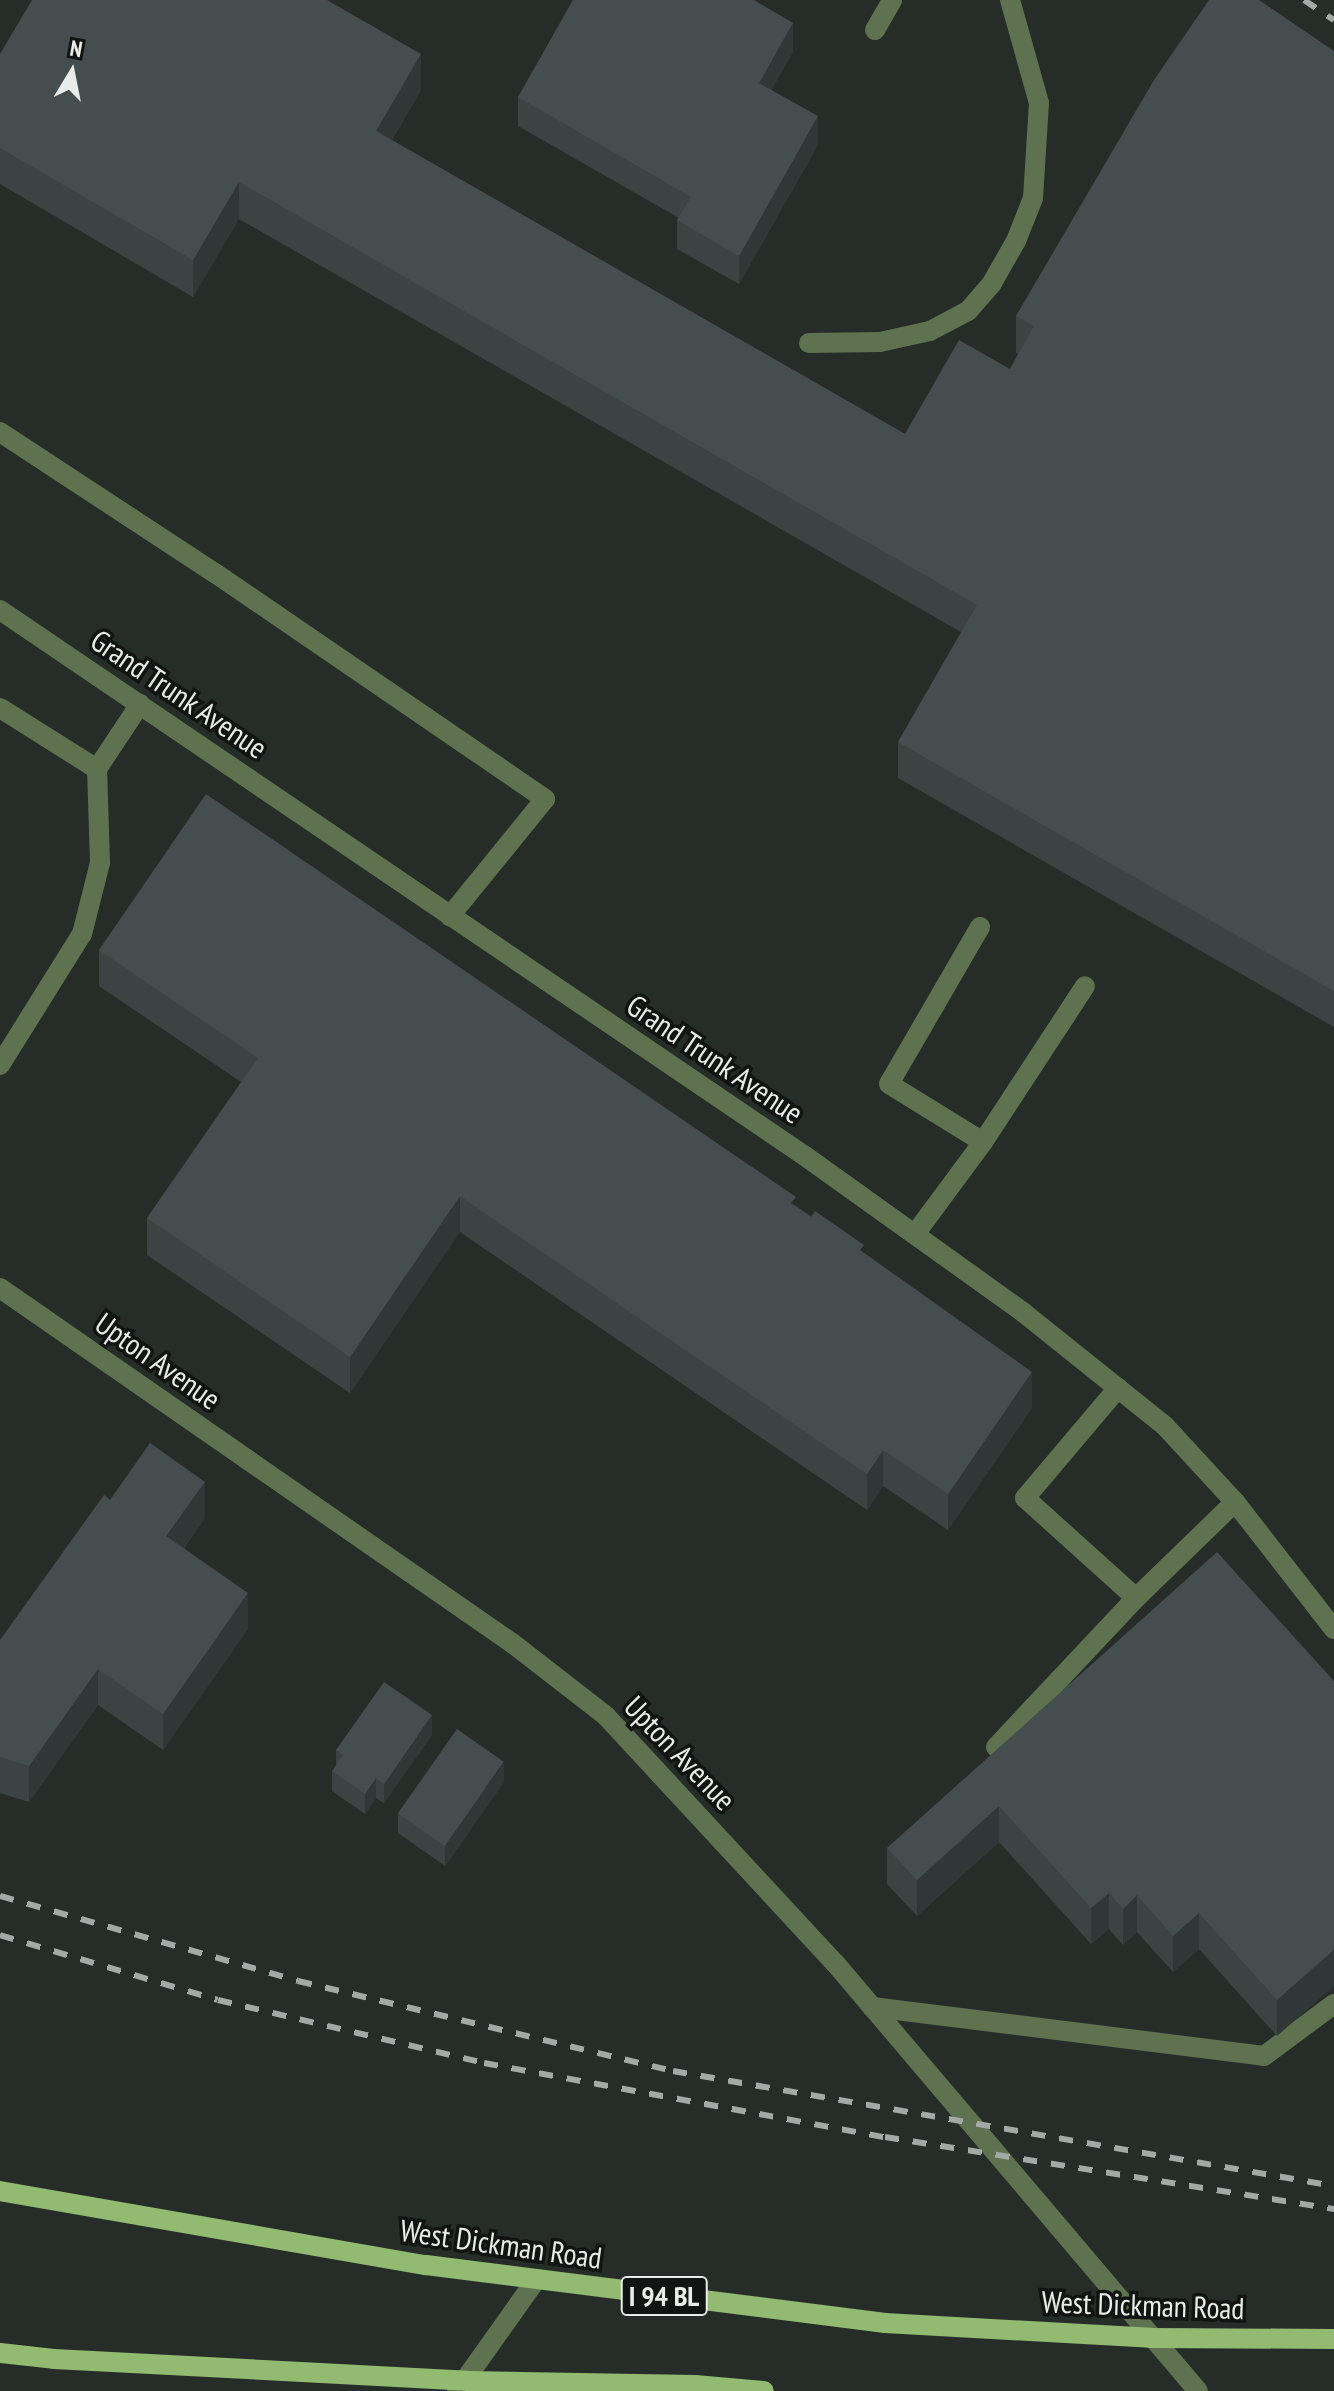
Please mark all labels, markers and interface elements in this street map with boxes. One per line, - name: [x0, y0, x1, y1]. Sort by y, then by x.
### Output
- north arrow: [32, 32, 112, 112]
- text: N: [68, 34, 84, 63]
- street label: Grand Trunk Avenue: [83, 621, 275, 767]
- street label: Grand Trunk Avenue: [619, 986, 811, 1132]
- street label: Upton Avenue: [88, 1305, 228, 1417]
- street label: Upton Avenue: [617, 1688, 743, 1818]
- street label: West Dickman Road: [398, 2212, 604, 2276]
- road number: I 94 BL: [620, 2272, 708, 2320]
- street label: West Dickman Road: [1041, 2283, 1245, 2327]

